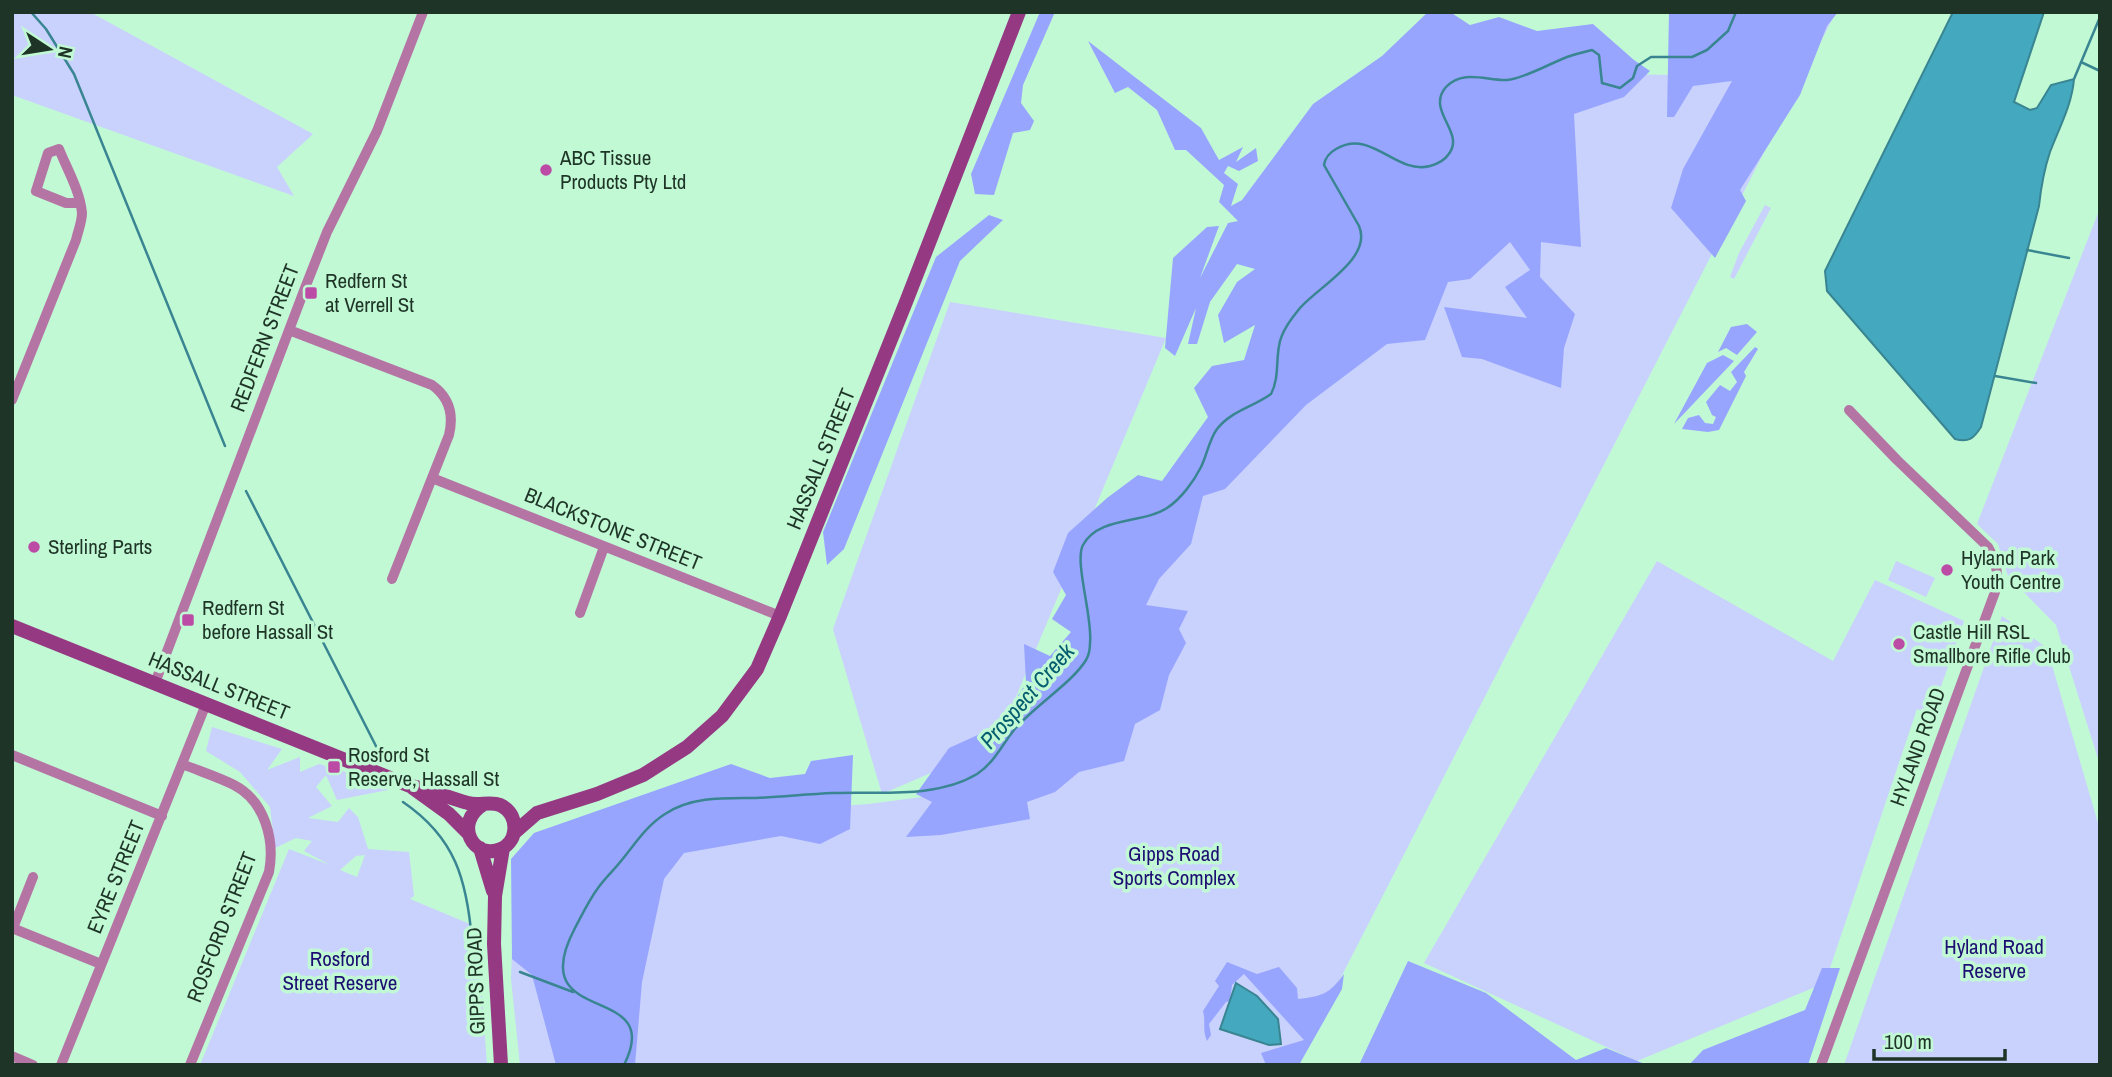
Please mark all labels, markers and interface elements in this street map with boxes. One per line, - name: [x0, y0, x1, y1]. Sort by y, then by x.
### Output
- north arrow: [14, 14, 84, 84]
- text: N: [52, 44, 80, 61]
- place label: ABC Tissue Products Pty Ltd: [559, 143, 686, 196]
- marker: ABC Tissue Products Pty Ltd: [538, 162, 554, 178]
- street label: REDFERN STREET: [223, 259, 306, 416]
- place label: Redfern St at Verrell St: [325, 266, 414, 319]
- marker: Redfern St at Verrell St: [303, 285, 319, 301]
- street label: HASSALL STREET: [779, 384, 862, 534]
- street label: BLACKSTONE STREET: [520, 480, 706, 577]
- place label: Sterling Parts: [48, 532, 152, 561]
- marker: Sterling Parts: [26, 539, 42, 555]
- place label: Hyland Park Youth Centre: [1961, 543, 2061, 596]
- marker: Hyland Park Youth Centre: [1939, 562, 1955, 578]
- place label: Redfern St before Hassall St: [202, 593, 333, 646]
- marker: Redfern St before Hassall St: [180, 612, 196, 628]
- place label: Castle Hill RSL Smallbore Rifle Club: [1913, 617, 2071, 670]
- water label: Prospect Creek: [972, 635, 1082, 755]
- marker: Castle Hill RSL Smallbore Rifle Club: [1891, 636, 1907, 652]
- street label: HASSALL STREET: [144, 644, 294, 727]
- street label: HYLAND ROAD: [1883, 683, 1952, 810]
- place label: Rosford St Reserve, Hassall St: [348, 740, 499, 793]
- marker: Rosford St Reserve, Hassall St: [326, 759, 342, 775]
- street label: EYRE STREET: [80, 815, 152, 938]
- park label: Gipps Road Sports Complex: [1113, 839, 1236, 892]
- street label: ROSFORD STREET: [180, 847, 264, 1006]
- street label: GIPPS ROAD: [459, 927, 492, 1035]
- park label: Hyland Road Reserve: [1944, 932, 2044, 985]
- park label: Rosford Street Reserve: [283, 944, 397, 997]
- scale bar: [1874, 1018, 2005, 1062]
- text: 100 m: [1884, 1027, 1932, 1056]

